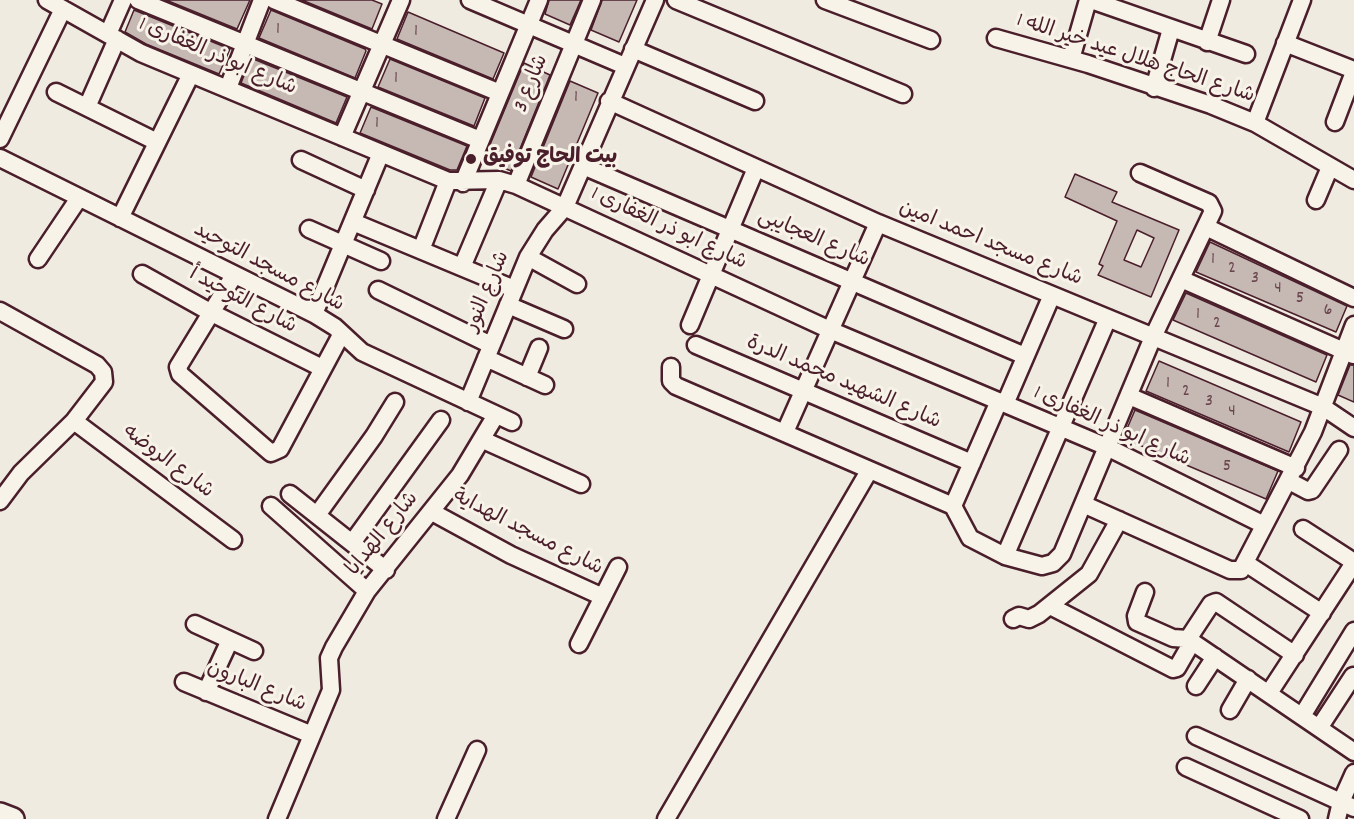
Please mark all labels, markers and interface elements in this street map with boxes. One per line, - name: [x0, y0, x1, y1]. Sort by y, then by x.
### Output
- street label: شارع الحاج هلال عيد خير الله 1: [1013, 10, 1257, 110]
- street label: شارع ابو ذر الغفارى 1: [134, 13, 300, 103]
- house number: 1: [276, 20, 280, 42]
- house number: 1: [414, 22, 418, 44]
- street label: شارع 3: [510, 52, 556, 116]
- house number: 1: [394, 69, 398, 91]
- house number: 1: [574, 88, 578, 110]
- house number: 1: [375, 114, 379, 136]
- place label: بيت الحاج توفيق: [483, 146, 617, 172]
- marker: بيت الحاج توفيق: [464, 152, 478, 166]
- street label: شارع ابو ذر الغفارى 1: [586, 183, 750, 277]
- street label: شارع مسجد احمد امين: [895, 197, 1085, 293]
- street label: شارع العجايبى: [753, 205, 873, 275]
- street label: شارع مسجد التوحيد: [188, 219, 348, 319]
- street label: شارع النور: [461, 248, 517, 336]
- house number: 1: [1211, 250, 1215, 272]
- house number: 2: [1228, 259, 1236, 281]
- street label: شارع التوحيد أ: [184, 263, 300, 341]
- house number: 3: [1251, 269, 1259, 291]
- house number: 4: [1274, 279, 1282, 301]
- house number: 5: [1296, 289, 1304, 311]
- house number: 6: [1324, 301, 1332, 323]
- house number: 1: [1196, 305, 1200, 327]
- house number: 2: [1213, 314, 1221, 336]
- street label: شارع الشهيد محمد الدرة: [742, 332, 944, 436]
- house number: 1: [1166, 374, 1170, 396]
- street label: شارع ابو ذر الغفارى 1: [1029, 382, 1193, 474]
- house number: 2: [1182, 382, 1190, 404]
- house number: 3: [1205, 392, 1213, 414]
- house number: 4: [1228, 402, 1236, 424]
- street label: شارع الروضه: [116, 421, 218, 505]
- house number: 5: [1223, 457, 1231, 479]
- street label: شارع مسجد الهداية: [448, 485, 606, 583]
- street label: شارع الهدايا: [342, 488, 426, 582]
- street label: شارع البارون: [203, 657, 309, 719]

